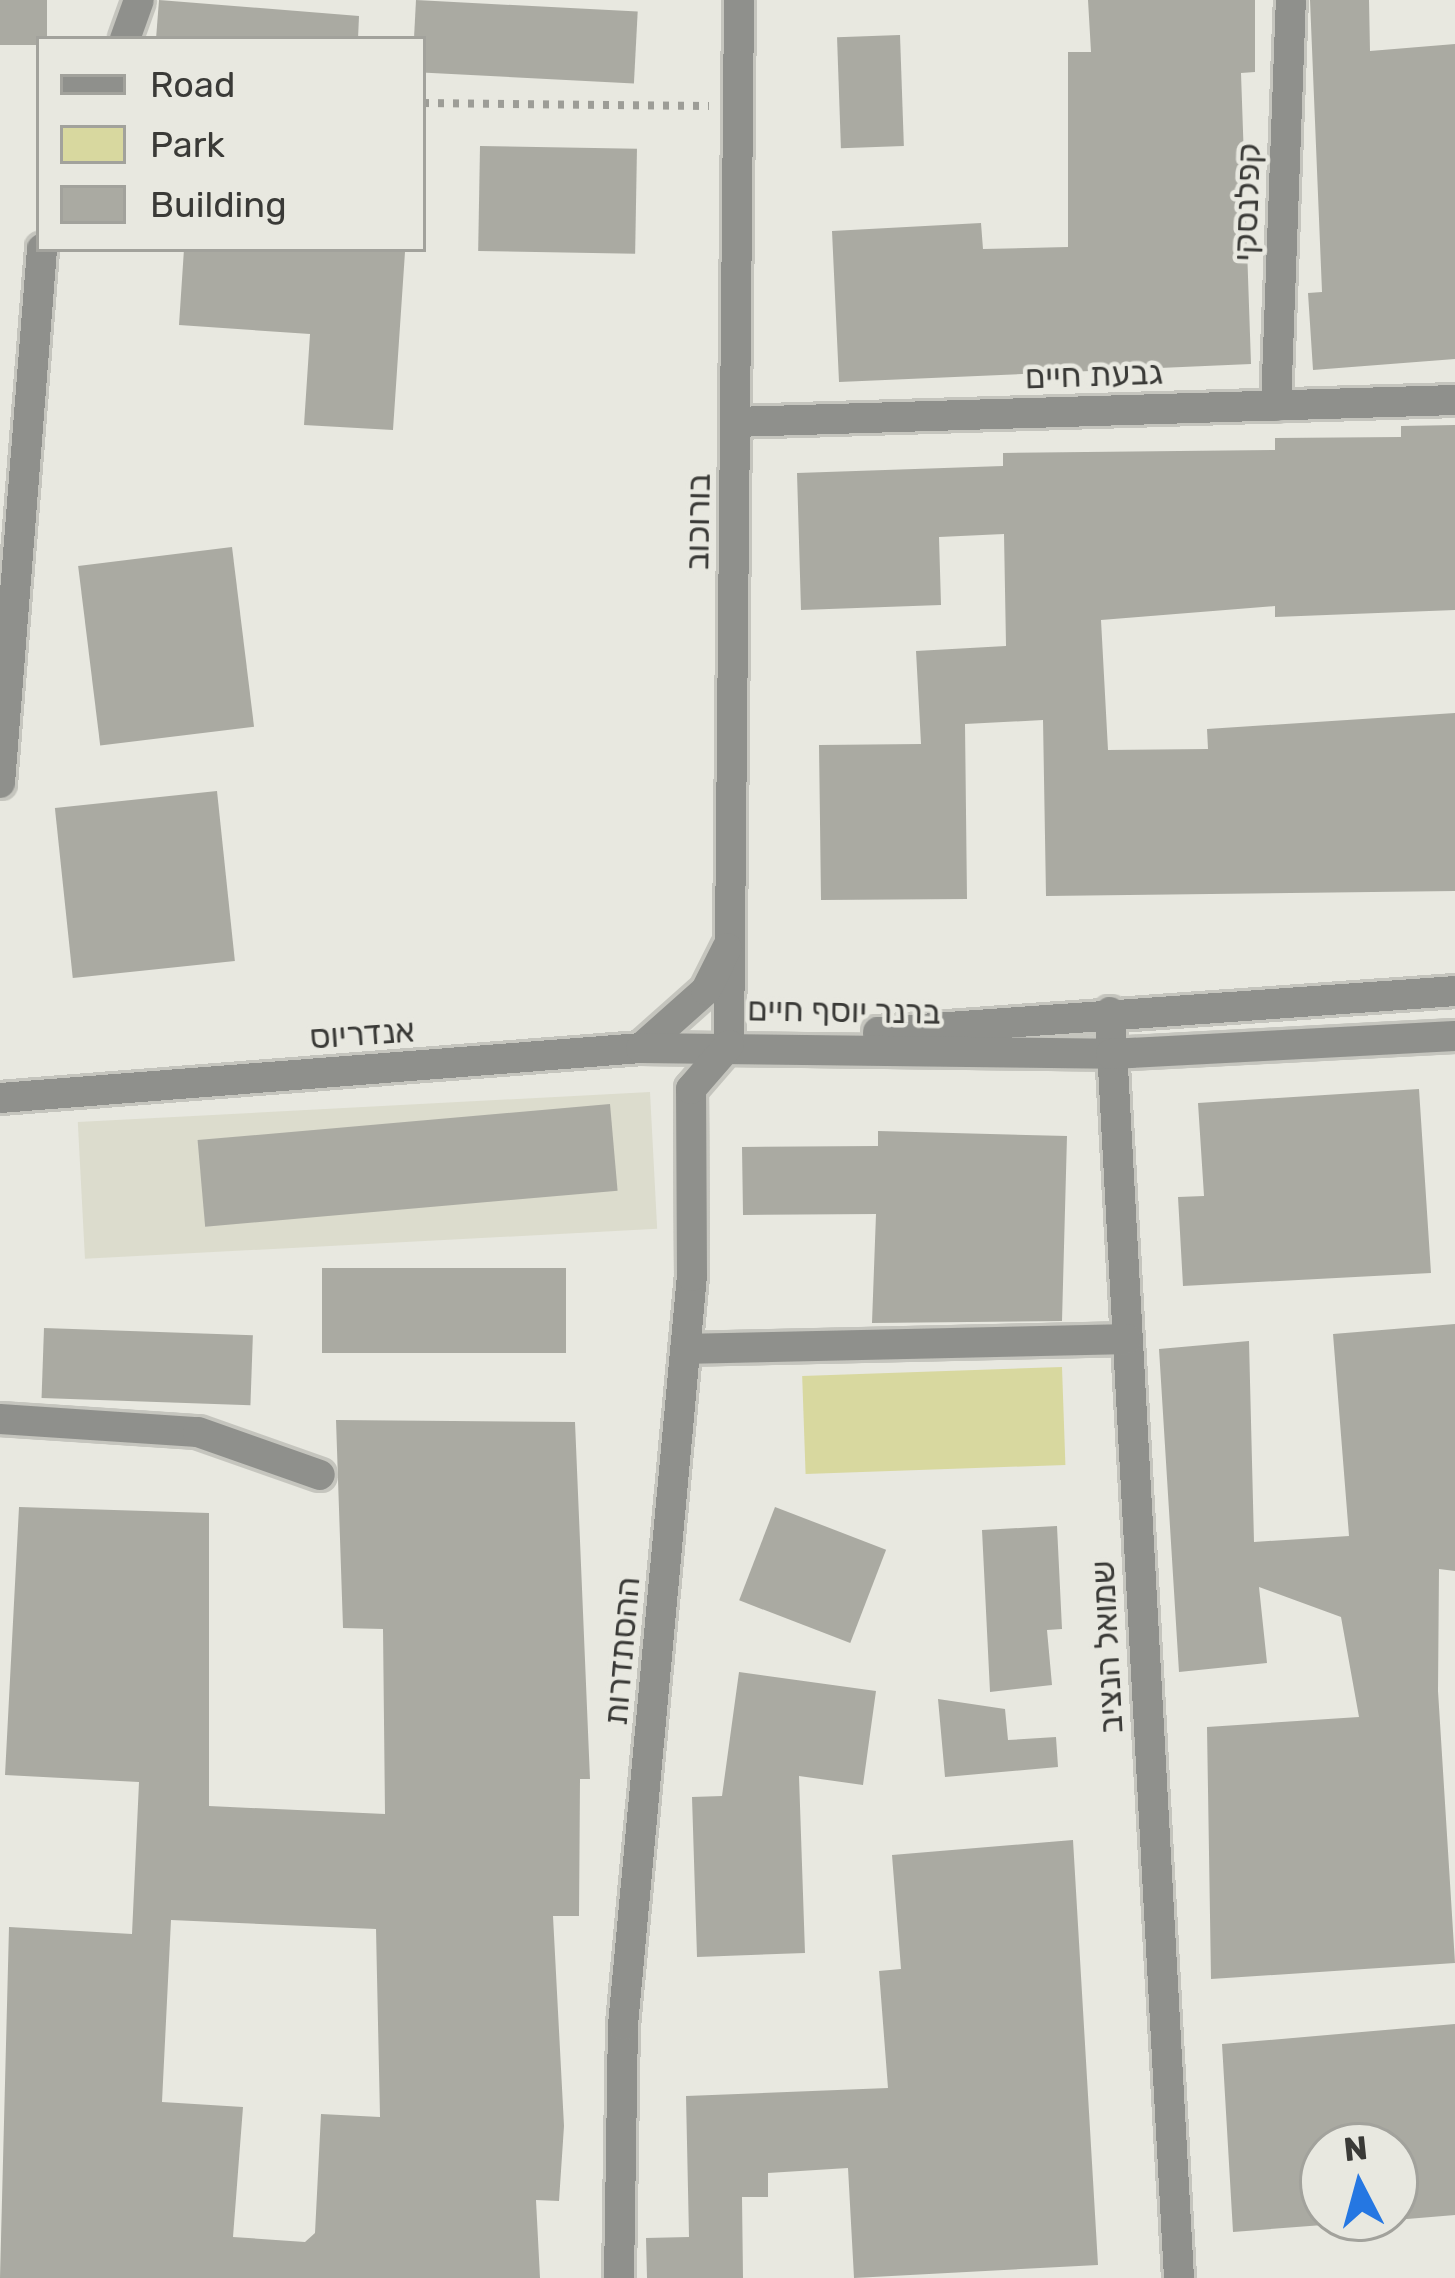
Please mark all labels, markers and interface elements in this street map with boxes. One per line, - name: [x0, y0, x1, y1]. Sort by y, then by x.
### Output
- legend: [36, 36, 426, 252]
- text: Road: [150, 63, 235, 106]
- text: Park: [150, 123, 225, 166]
- street label: קפלנסקי: [1225, 142, 1269, 262]
- text: Building: [150, 183, 287, 226]
- street label: גבעת חיים: [1024, 353, 1164, 397]
- street label: בורוכוב: [677, 473, 719, 571]
- street label: ברנר יוסף חיים: [746, 990, 942, 1032]
- street label: אנדריוס: [308, 1011, 416, 1057]
- street label: שמואל הנציב: [1083, 1559, 1131, 1735]
- street label: ההסתדרות: [596, 1575, 648, 1727]
- north arrow: [1299, 2122, 1419, 2242]
- text: N: [1342, 2128, 1369, 2169]

